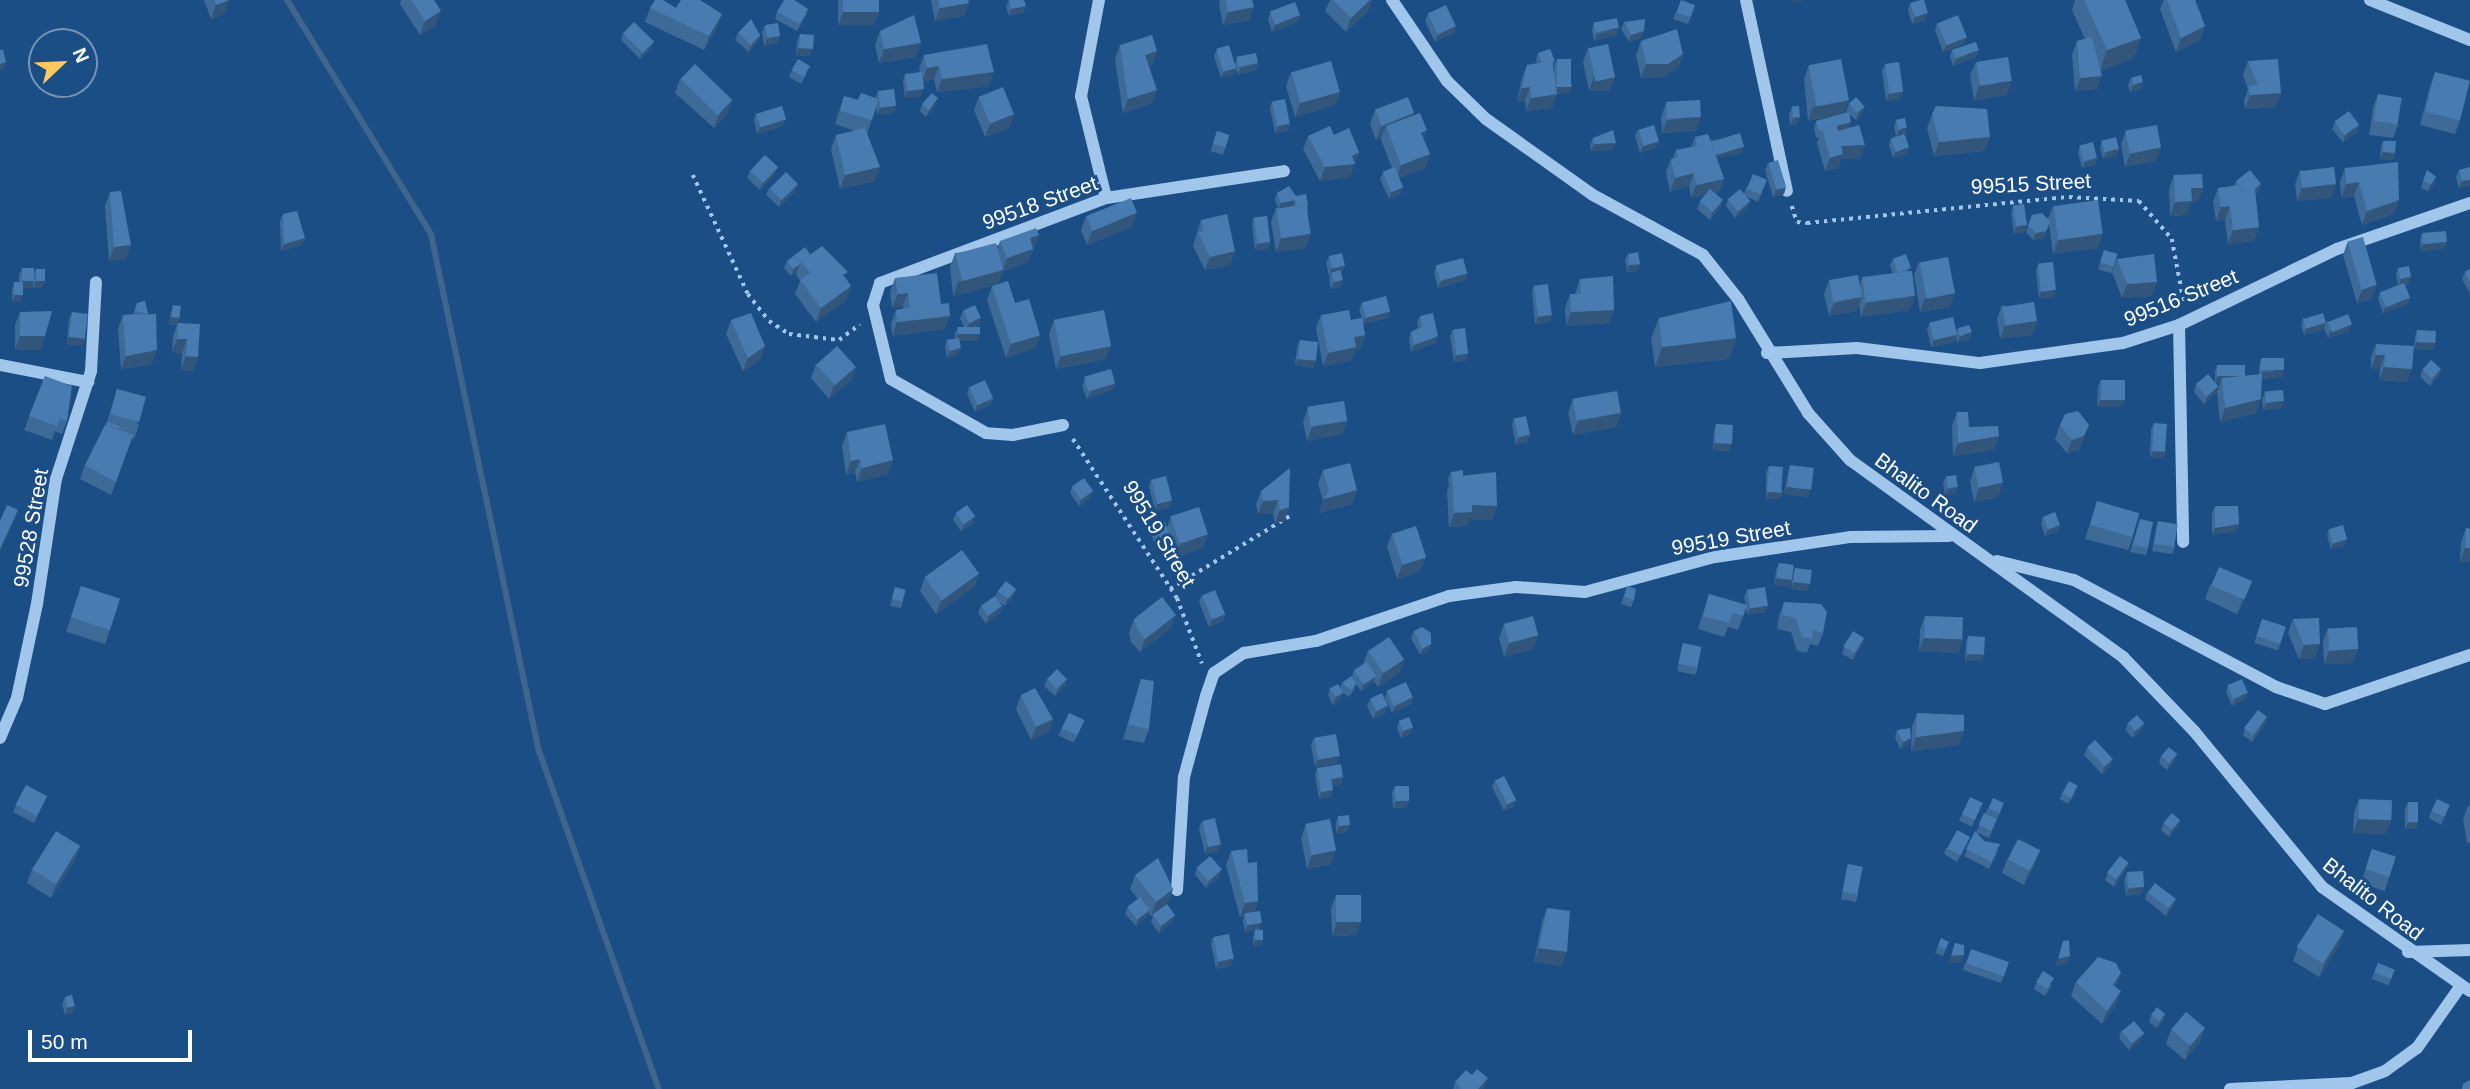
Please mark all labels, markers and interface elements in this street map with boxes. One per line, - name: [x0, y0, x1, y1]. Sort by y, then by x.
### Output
- north arrow: [28, 28, 98, 98]
- text: N: [69, 45, 93, 66]
- street label: 99515 Street: [1970, 168, 2092, 200]
- street label: 99518 Street: [979, 171, 1101, 235]
- street label: 99516 Street: [2121, 264, 2241, 332]
- street label: Bhalito Road: [1870, 447, 1982, 539]
- street label: 99528 Street: [8, 467, 54, 589]
- street label: 99519 Street: [1117, 476, 1201, 592]
- street label: 99519 Street: [1670, 515, 1792, 561]
- street label: Bhalito Road: [2318, 852, 2428, 946]
- scale bar: [32, 1016, 196, 1060]
- text: 50 m: [41, 1030, 88, 1053]

